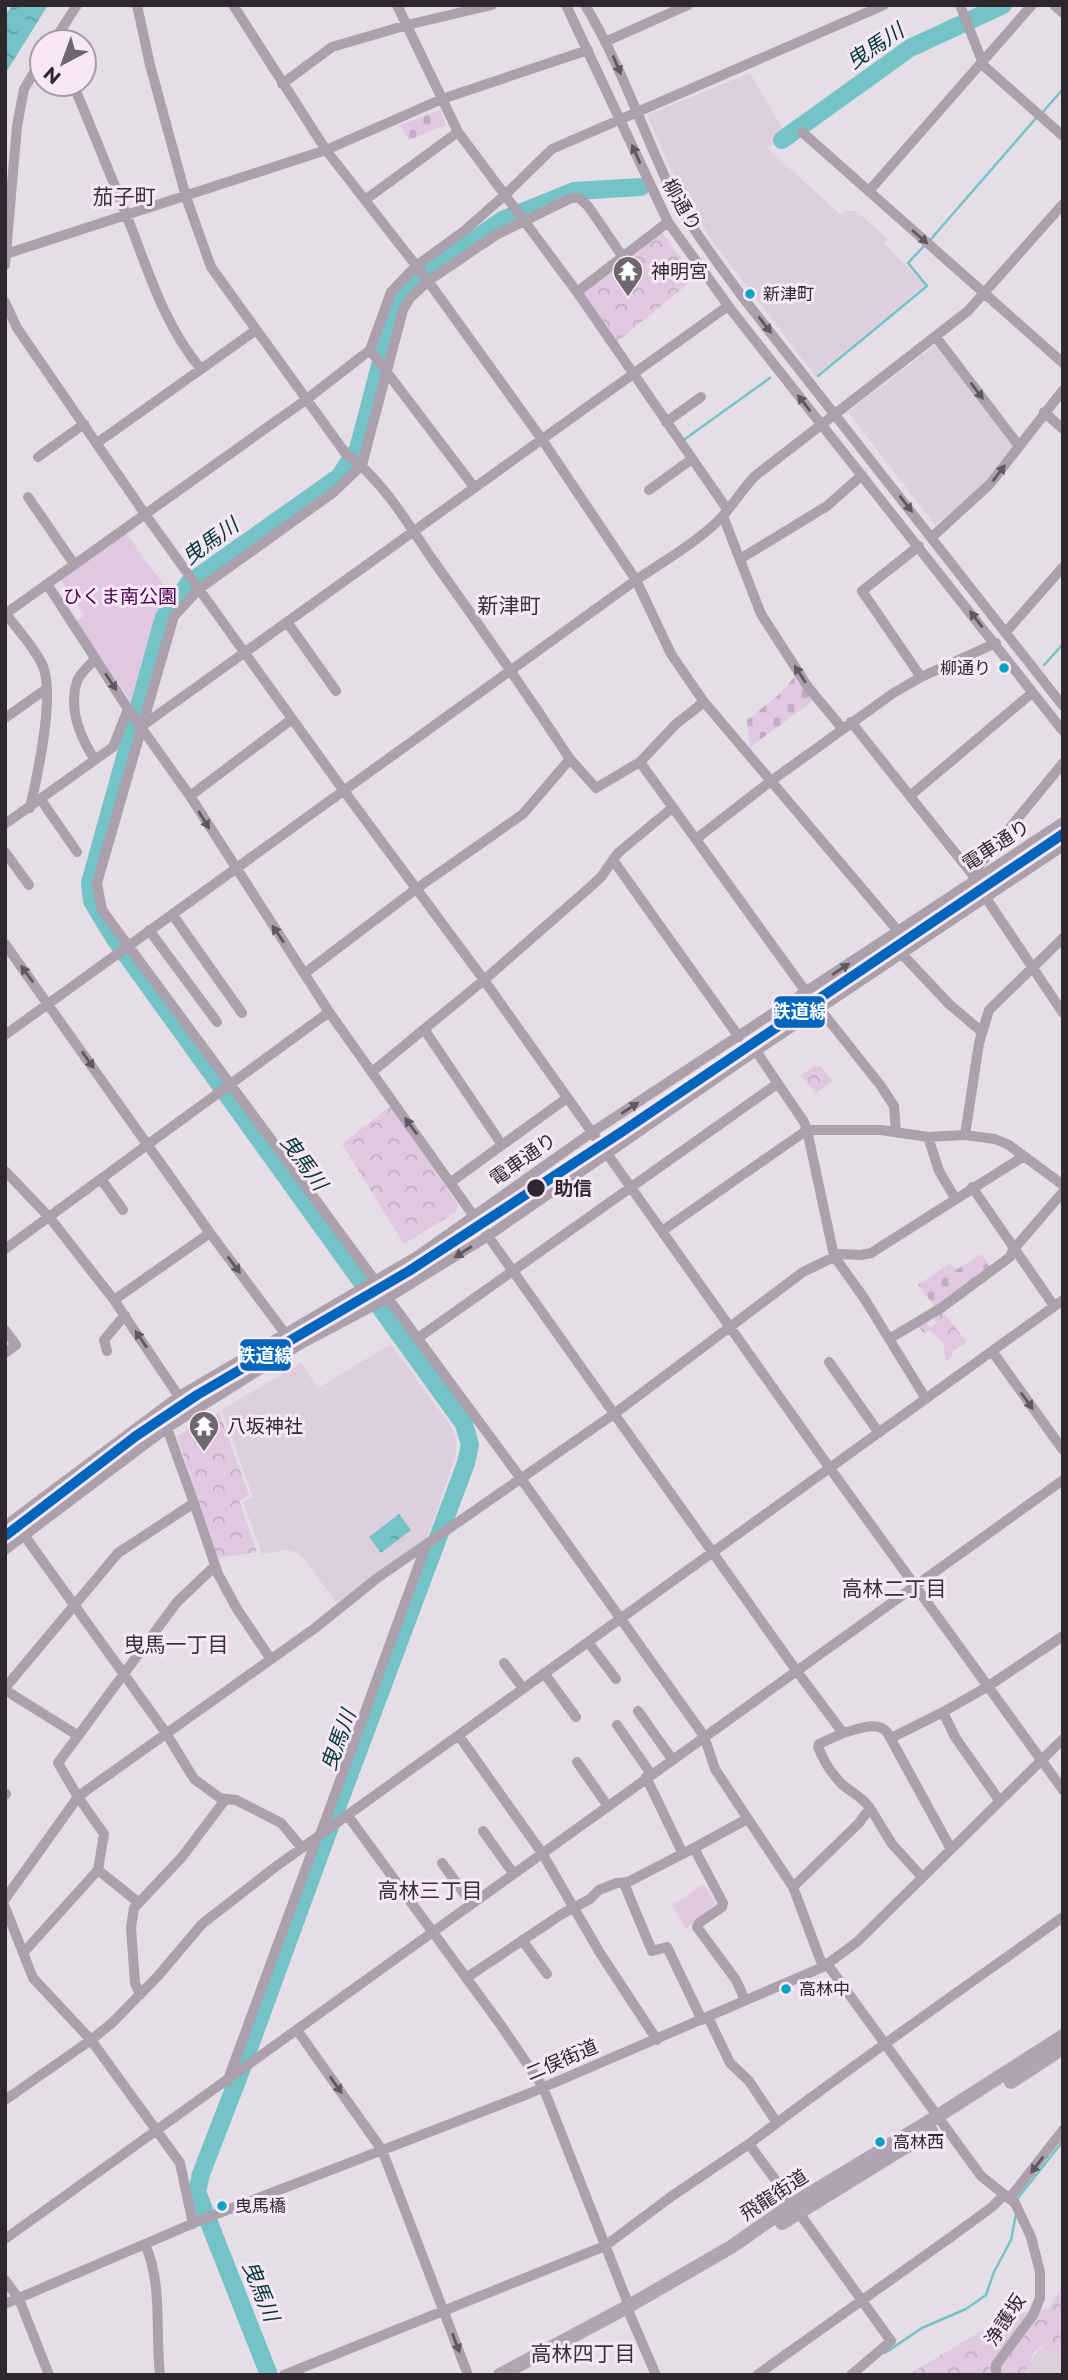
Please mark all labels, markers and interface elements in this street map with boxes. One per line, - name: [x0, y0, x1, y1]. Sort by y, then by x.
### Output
- water label: 曳馬川: [842, 17, 910, 74]
- north arrow: [28, 28, 98, 98]
- one-way arrow: [612, 55, 623, 76]
- text: N: [39, 62, 66, 89]
- one-way arrow: [630, 144, 641, 165]
- street label: 柳通り: [658, 175, 706, 235]
- district label: 茄子町: [93, 184, 156, 209]
- one-way arrow: [911, 228, 928, 244]
- temple icon: 神明宮: [611, 254, 645, 298]
- place label: 神明宮: [651, 260, 708, 283]
- place label: 新津町: [763, 284, 814, 304]
- marker: 新津町: [743, 287, 757, 301]
- one-way arrow: [758, 316, 773, 334]
- one-way arrow: [970, 382, 985, 400]
- one-way arrow: [797, 394, 811, 412]
- one-way arrow: [991, 464, 1005, 482]
- one-way arrow: [899, 495, 913, 513]
- water label: 曳馬川: [177, 511, 244, 570]
- park label: ひくま南公園: [63, 585, 177, 608]
- district label: 新津町: [478, 593, 541, 618]
- one-way arrow: [969, 610, 984, 628]
- place label: 柳通り: [940, 658, 991, 678]
- marker: 柳通り: [997, 661, 1011, 675]
- one-way arrow: [793, 665, 806, 684]
- one-way arrow: [104, 673, 117, 692]
- one-way arrow: [198, 811, 211, 830]
- street label: 電車通り: [958, 815, 1034, 875]
- one-way arrow: [272, 924, 285, 944]
- one-way arrow: [832, 962, 850, 976]
- one-way arrow: [20, 965, 34, 983]
- line badge: 鉄道線: [773, 995, 826, 1029]
- text: 鉄道線: [771, 1000, 829, 1023]
- one-way arrow: [81, 1051, 95, 1069]
- one-way arrow: [621, 1101, 640, 1114]
- one-way arrow: [404, 1117, 418, 1135]
- street label: 電車通り: [485, 1128, 561, 1190]
- water label: 曳馬川: [275, 1129, 334, 1196]
- marker: 助信: [525, 1177, 547, 1199]
- place label: 助信: [554, 1177, 592, 1200]
- one-way arrow: [453, 1245, 473, 1258]
- one-way arrow: [227, 1256, 241, 1274]
- one-way arrow: [134, 1330, 148, 1348]
- line badge: 鉄道線: [239, 1338, 292, 1372]
- text: 鉄道線: [236, 1344, 294, 1367]
- one-way arrow: [1020, 1391, 1035, 1409]
- temple icon: 八坂神社: [187, 1409, 221, 1453]
- place label: 八坂神社: [227, 1415, 303, 1438]
- district label: 高林二丁目: [842, 1576, 947, 1601]
- district label: 曳馬一丁目: [124, 1632, 229, 1657]
- water label: 曳馬川: [315, 1704, 361, 1774]
- district label: 高林三丁目: [378, 1878, 483, 1903]
- place label: 高林中: [799, 1979, 850, 1999]
- marker: 高林中: [779, 1982, 793, 1996]
- street label: 二俣街道: [523, 2035, 601, 2085]
- one-way arrow: [329, 2076, 343, 2094]
- place label: 高林西: [893, 2132, 944, 2152]
- marker: 高林西: [873, 2135, 887, 2149]
- one-way arrow: [1030, 2156, 1044, 2174]
- street label: 飛龍街道: [736, 2165, 812, 2225]
- place label: 曳馬橋: [235, 2196, 286, 2216]
- marker: 曳馬橋: [215, 2199, 229, 2213]
- water label: 曳馬川: [238, 2257, 285, 2327]
- street label: 浄護坂: [980, 2290, 1030, 2350]
- one-way arrow: [451, 2333, 462, 2354]
- district label: 高林四丁目: [531, 2341, 636, 2366]

